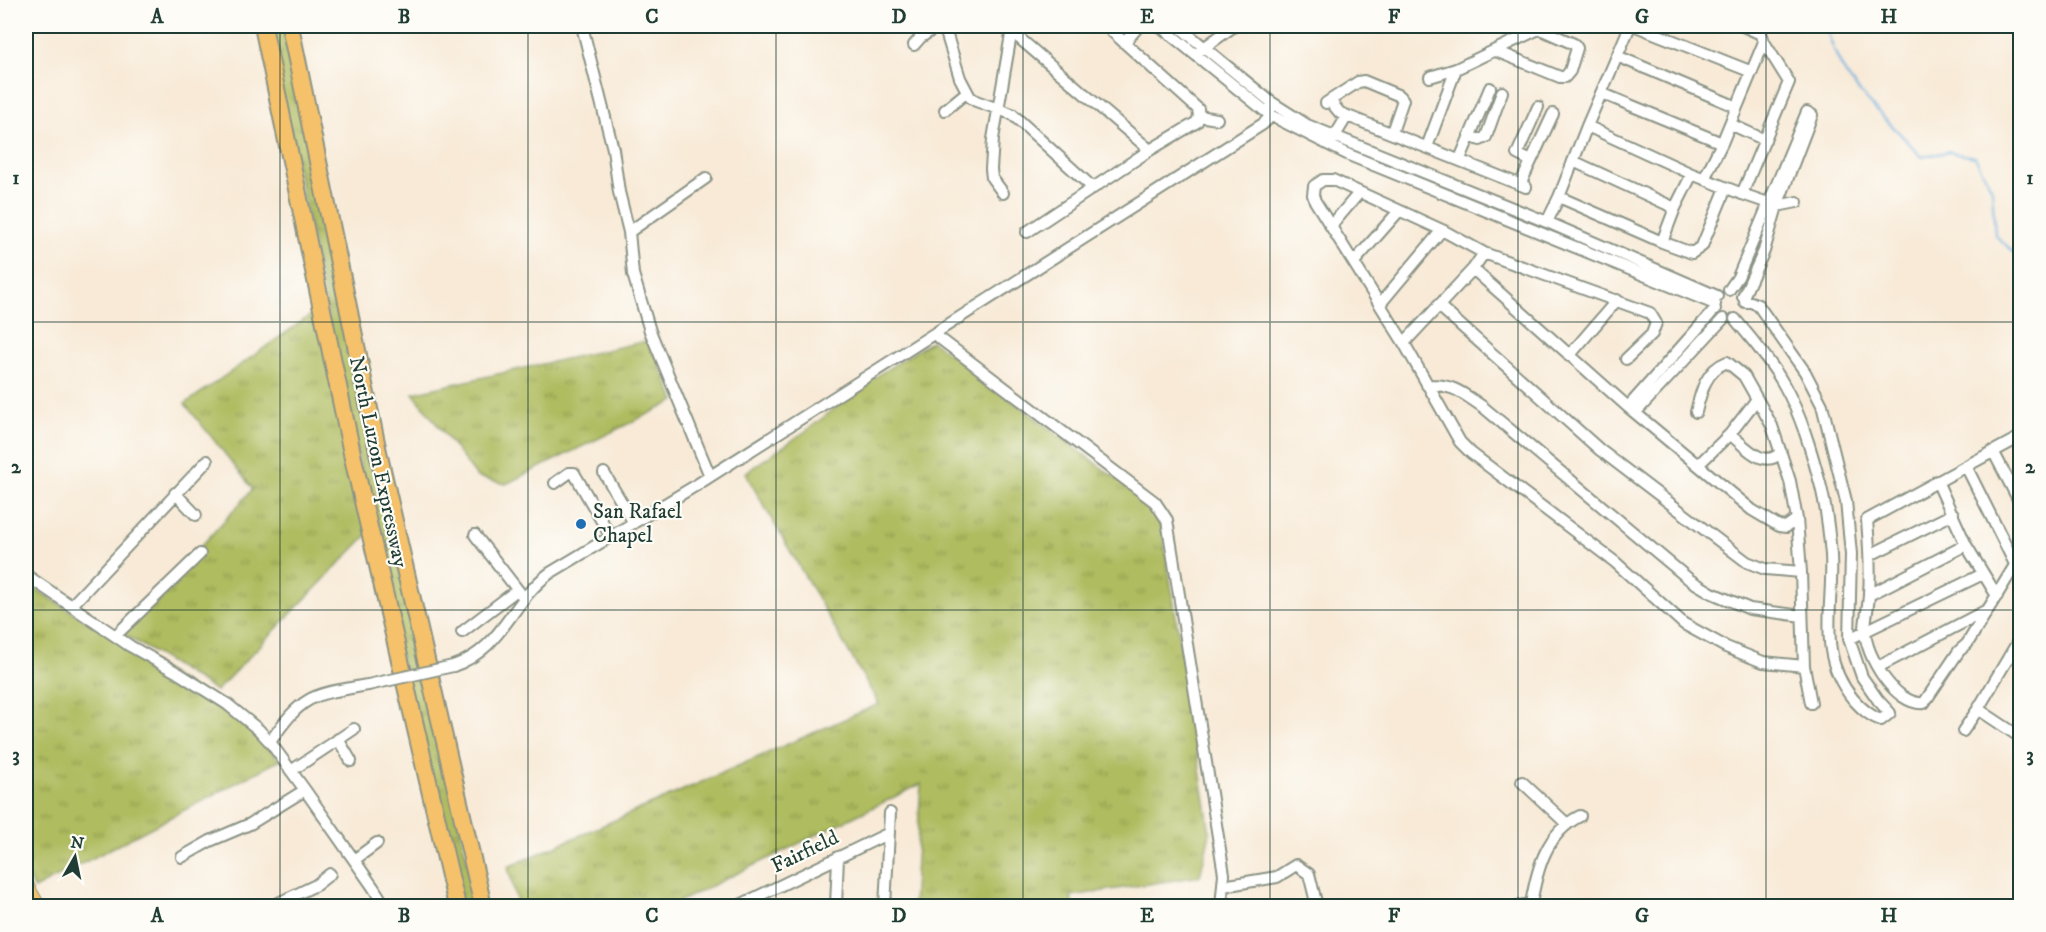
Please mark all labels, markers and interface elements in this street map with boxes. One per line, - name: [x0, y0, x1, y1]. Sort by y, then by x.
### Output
- text: A: [150, 5, 165, 30]
- text: B: [398, 5, 410, 30]
- text: C: [645, 5, 659, 30]
- text: D: [892, 5, 907, 30]
- text: E: [1140, 5, 1154, 30]
- text: F: [1388, 5, 1401, 30]
- text: G: [1635, 5, 1649, 30]
- text: H: [1881, 5, 1898, 30]
- text: 1: [12, 166, 20, 191]
- text: 1: [2026, 166, 2034, 191]
- street label: North Luzon Expressway: [343, 354, 413, 571]
- text: 2: [11, 455, 22, 480]
- text: 2: [2025, 455, 2036, 480]
- place label: San Rafael Chapel: [593, 499, 683, 549]
- marker: San Rafael Chapel: [574, 517, 588, 531]
- text: 3: [12, 743, 20, 768]
- text: 3: [2026, 743, 2034, 768]
- street label: Fairfield: [767, 824, 843, 879]
- north arrow: [45, 827, 105, 887]
- text: N: [69, 832, 85, 854]
- text: A: [150, 904, 165, 929]
- text: B: [398, 904, 410, 929]
- text: C: [645, 904, 659, 929]
- text: D: [892, 904, 907, 929]
- text: E: [1140, 904, 1154, 929]
- text: F: [1388, 904, 1401, 929]
- text: G: [1635, 904, 1649, 929]
- text: H: [1881, 904, 1898, 929]

